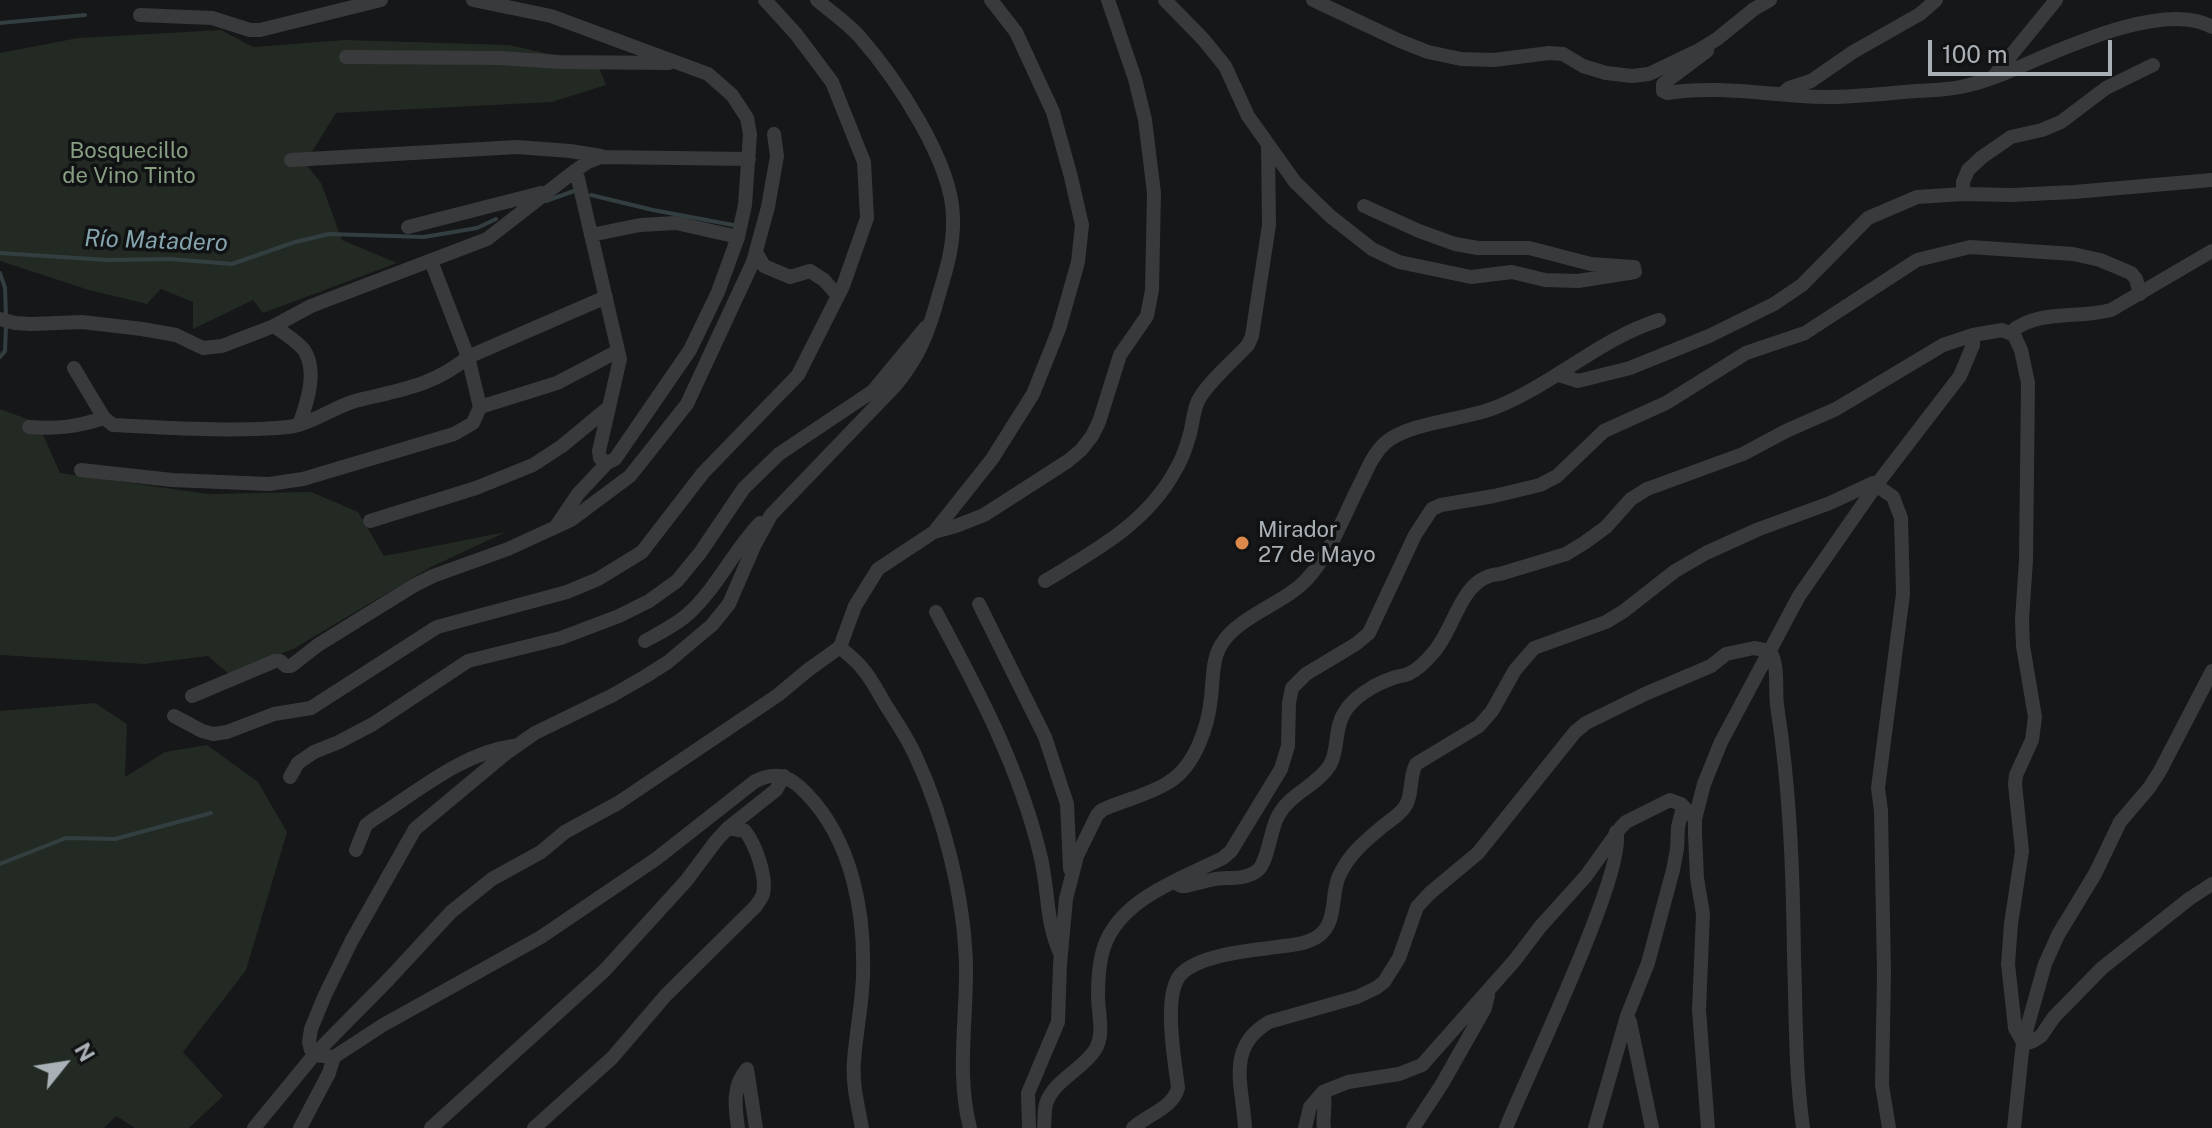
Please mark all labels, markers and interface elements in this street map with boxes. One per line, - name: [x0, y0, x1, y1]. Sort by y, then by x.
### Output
- scale bar: [1932, 24, 2116, 74]
- text: 100 m: [1942, 40, 2008, 68]
- park label: Bosquecillo de Vino Tinto: [62, 138, 196, 190]
- water label: Río Matadero: [84, 224, 228, 258]
- place label: Mirador 27 de Mayo: [1258, 517, 1376, 568]
- marker: Mirador 27 de Mayo: [1233, 534, 1251, 552]
- north arrow: [24, 1024, 104, 1104]
- text: N: [69, 1038, 100, 1066]

